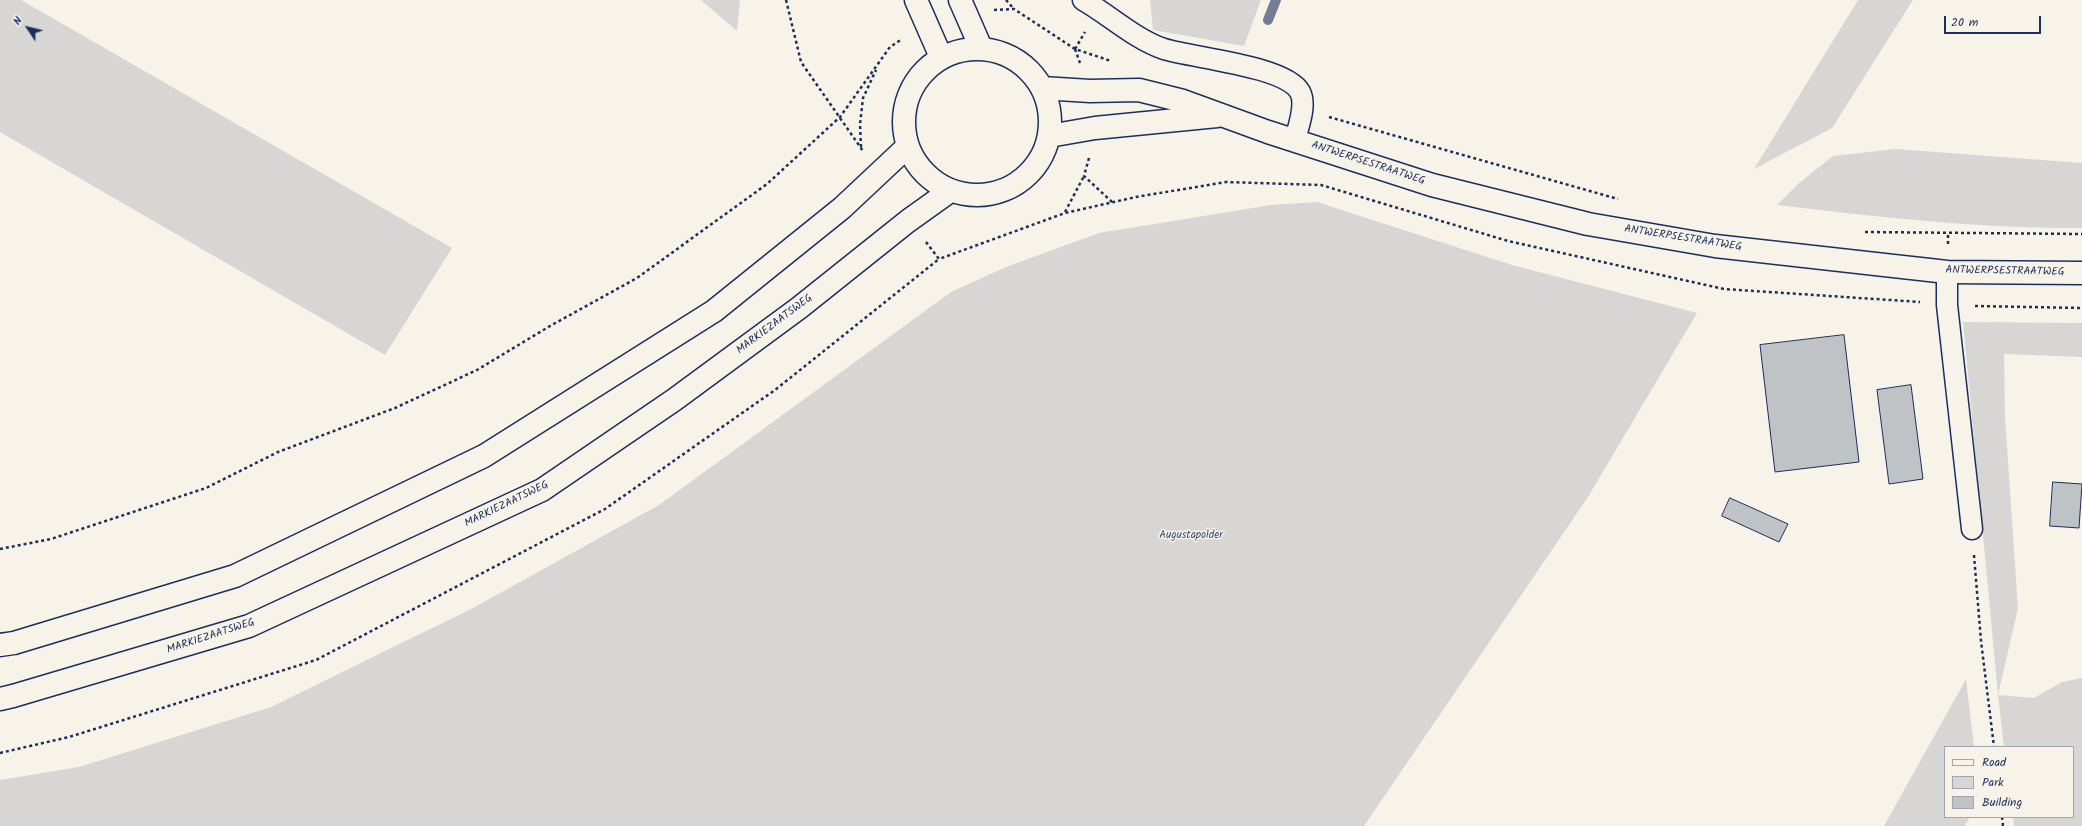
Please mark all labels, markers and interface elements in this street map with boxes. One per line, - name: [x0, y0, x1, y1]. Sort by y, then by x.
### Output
- north arrow: [8, 8, 48, 48]
- scale bar: [1946, 8, 2043, 34]
- text: N: [9, 13, 28, 29]
- text: 20 m: [1951, 13, 1978, 32]
- street label: ANTWERPSESTRAATWEG: [1309, 139, 1427, 189]
- street label: ANTWERPSESTRAATWEG: [1623, 223, 1743, 255]
- street label: ANTWERPSESTRAATWEG: [1945, 264, 2065, 280]
- street label: MARKIEZAATSWEG: [734, 292, 816, 358]
- street label: MARKIEZAATSWEG: [463, 479, 551, 531]
- park label: Augustapolder: [1159, 529, 1223, 543]
- street label: MARKIEZAATSWEG: [165, 617, 257, 657]
- legend: [1944, 746, 2074, 818]
- text: Road: [1982, 753, 2006, 772]
- text: Park: [1982, 773, 2004, 792]
- text: Building: [1982, 793, 2022, 812]

